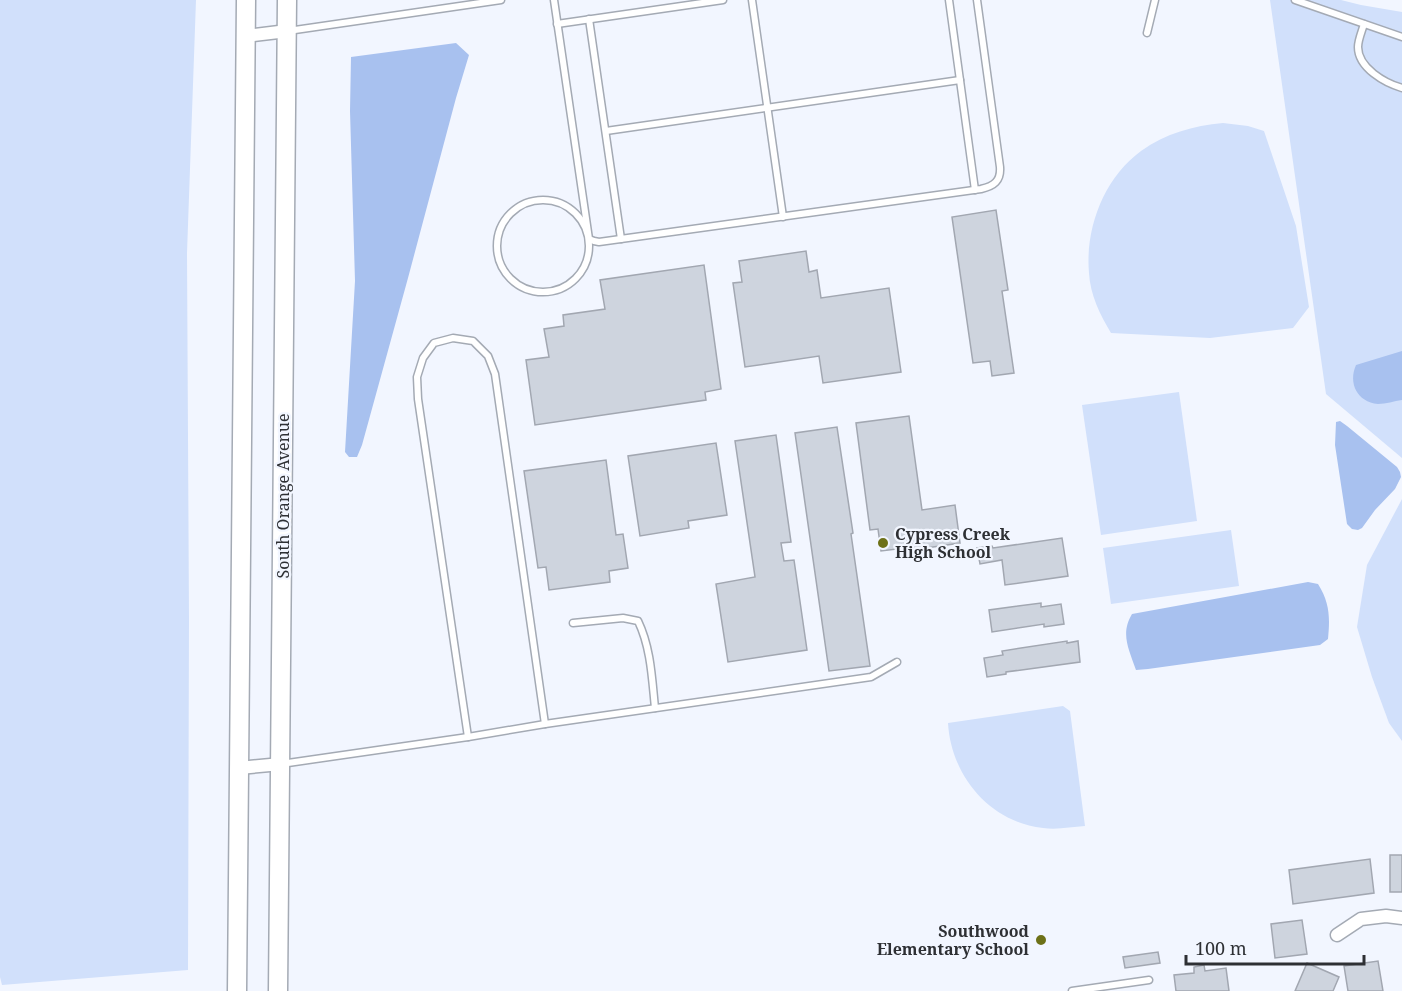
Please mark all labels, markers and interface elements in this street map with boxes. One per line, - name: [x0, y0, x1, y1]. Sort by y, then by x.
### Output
- street label: South Orange Avenue: [272, 414, 294, 578]
- place label: Cypress Creek High School: [895, 523, 1011, 563]
- marker: Cypress Creek High School: [876, 536, 890, 550]
- place label: Southwood Elementary School: [877, 920, 1030, 960]
- scale bar: [1186, 928, 1364, 966]
- marker: Southwood Elementary School: [1034, 933, 1048, 947]
- text: 100 m: [1195, 936, 1247, 960]

